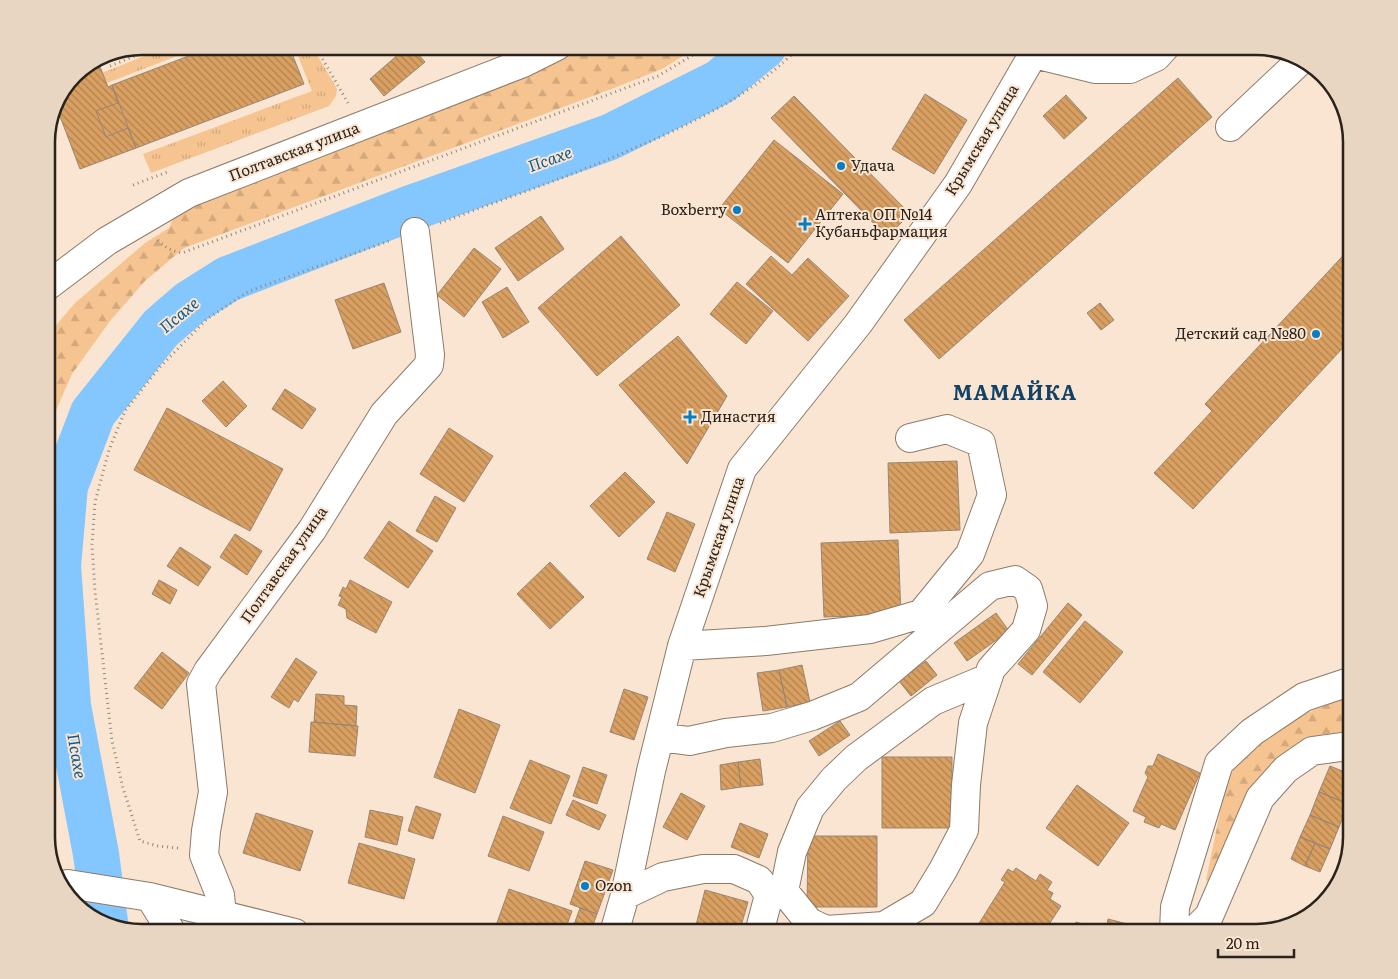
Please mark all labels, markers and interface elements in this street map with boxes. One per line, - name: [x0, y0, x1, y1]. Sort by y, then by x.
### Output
- street label: Крымская улица: [938, 78, 1024, 199]
- street label: Полтавская улица: [225, 115, 363, 186]
- water label: Псахе: [524, 139, 575, 177]
- place label: Удача: [851, 153, 895, 176]
- marker: Удача: [835, 160, 847, 172]
- place label: Boxberry: [661, 197, 727, 220]
- place label: Аптека ОП №14 Кубаньфармация: [815, 202, 948, 242]
- marker: Boxberry: [731, 204, 743, 216]
- marker: Аптека ОП №14 Кубаньфармация: [799, 218, 811, 230]
- water label: Псахе: [153, 291, 203, 338]
- place label: Детский сад №80: [1176, 321, 1306, 344]
- marker: Детский сад №80: [1310, 328, 1322, 340]
- district label: МАМАЙКА: [953, 376, 1077, 406]
- place label: Династия: [701, 404, 776, 427]
- marker: Династия: [683, 410, 697, 424]
- street label: Крымская улица: [686, 472, 749, 600]
- street label: Полтавская улица: [234, 500, 332, 627]
- water label: Псахе: [62, 731, 94, 780]
- place label: Ozon: [595, 873, 632, 896]
- marker: Ozon: [579, 880, 591, 892]
- scale bar: [1218, 926, 1294, 958]
- text: 20 m: [1226, 931, 1260, 954]

